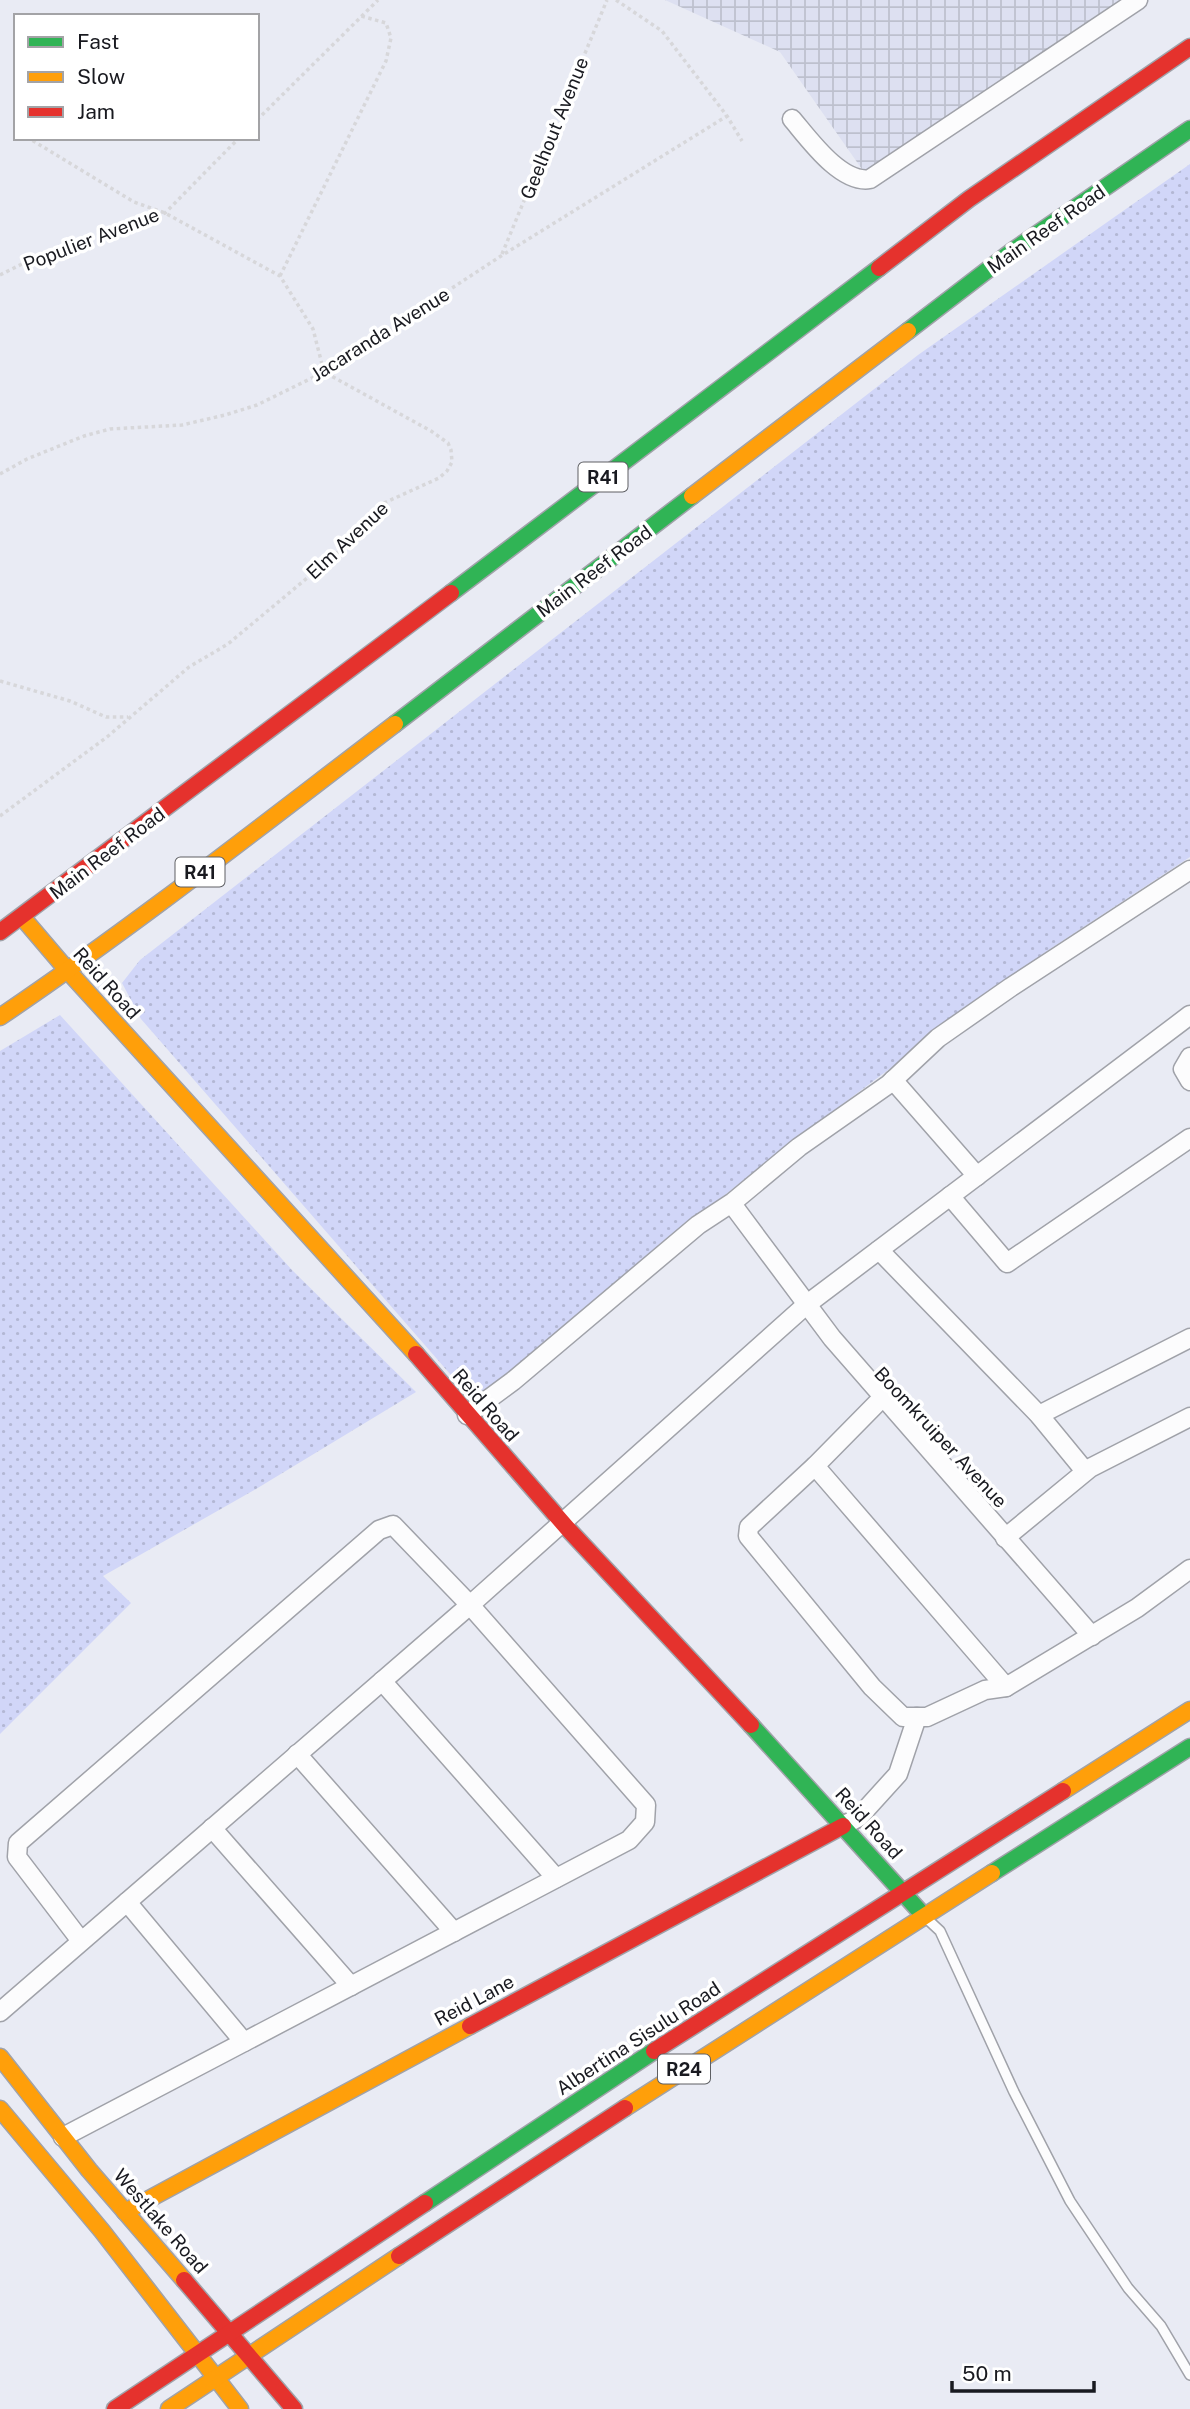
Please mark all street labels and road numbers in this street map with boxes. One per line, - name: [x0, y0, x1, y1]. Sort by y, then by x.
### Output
- street label: Geelhout Avenue: [516, 54, 592, 202]
- street label: Main Reef Road: [983, 180, 1109, 278]
- street label: Populier Avenue: [20, 203, 162, 275]
- street label: Jacaranda Avenue: [307, 283, 453, 385]
- road number: R41: [578, 462, 628, 491]
- street label: Elm Avenue: [302, 497, 392, 583]
- street label: Main Reef Road: [532, 521, 656, 621]
- street label: Main Reef Road: [45, 803, 169, 903]
- road number: R41: [176, 858, 224, 886]
- street label: Reid Road: [69, 943, 145, 1023]
- street label: Boomkruiper Avenue: [870, 1362, 1012, 1512]
- street label: Reid Road: [449, 1364, 523, 1446]
- street label: Reid Road: [831, 1783, 907, 1863]
- street label: Reid Lane: [430, 1970, 518, 2030]
- street label: Albertina Sisulu Road: [552, 1977, 724, 2099]
- road number: R24: [658, 2054, 710, 2084]
- street label: Westlake Road: [110, 2164, 212, 2278]

